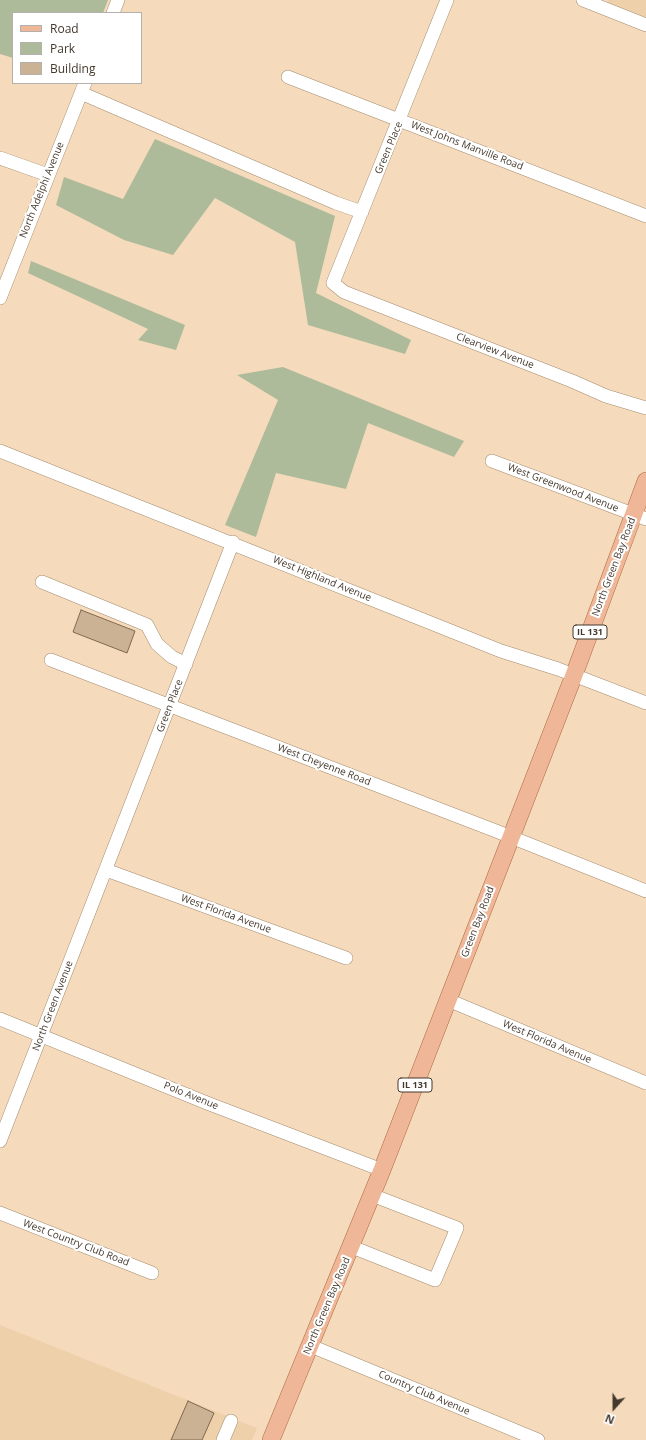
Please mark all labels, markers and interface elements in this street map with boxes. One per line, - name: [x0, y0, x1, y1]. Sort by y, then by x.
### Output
- legend: [12, 12, 142, 84]
- text: Road: [50, 20, 79, 37]
- text: Park: [50, 40, 75, 57]
- text: Building: [50, 60, 95, 77]
- street label: West Johns Manville Road: [409, 119, 525, 173]
- street label: Green Place: [373, 120, 405, 176]
- street label: North Adelphi Avenue: [17, 140, 67, 240]
- street label: Clearview Avenue: [454, 331, 536, 371]
- street label: West Greenwood Avenue: [506, 461, 620, 515]
- street label: North Green Bay Road: [590, 516, 638, 618]
- street label: West Highland Avenue: [271, 554, 373, 604]
- road number: IL 131: [573, 625, 607, 639]
- street label: Green Place: [154, 678, 186, 734]
- street label: West Cheyenne Road: [276, 742, 372, 788]
- street label: Green Bay Road: [459, 885, 497, 959]
- street label: West Florida Avenue: [179, 892, 273, 936]
- street label: North Green Avenue: [30, 959, 76, 1053]
- street label: West Florida Avenue: [501, 1018, 593, 1066]
- road number: IL 131: [398, 1078, 432, 1092]
- street label: Polo Avenue: [162, 1080, 220, 1112]
- street label: West Country Club Road: [21, 1217, 131, 1269]
- street label: North Green Bay Road: [301, 1255, 353, 1357]
- street label: Country Club Avenue: [376, 1368, 472, 1418]
- north arrow: [594, 1388, 634, 1428]
- text: N: [603, 1411, 616, 1428]

